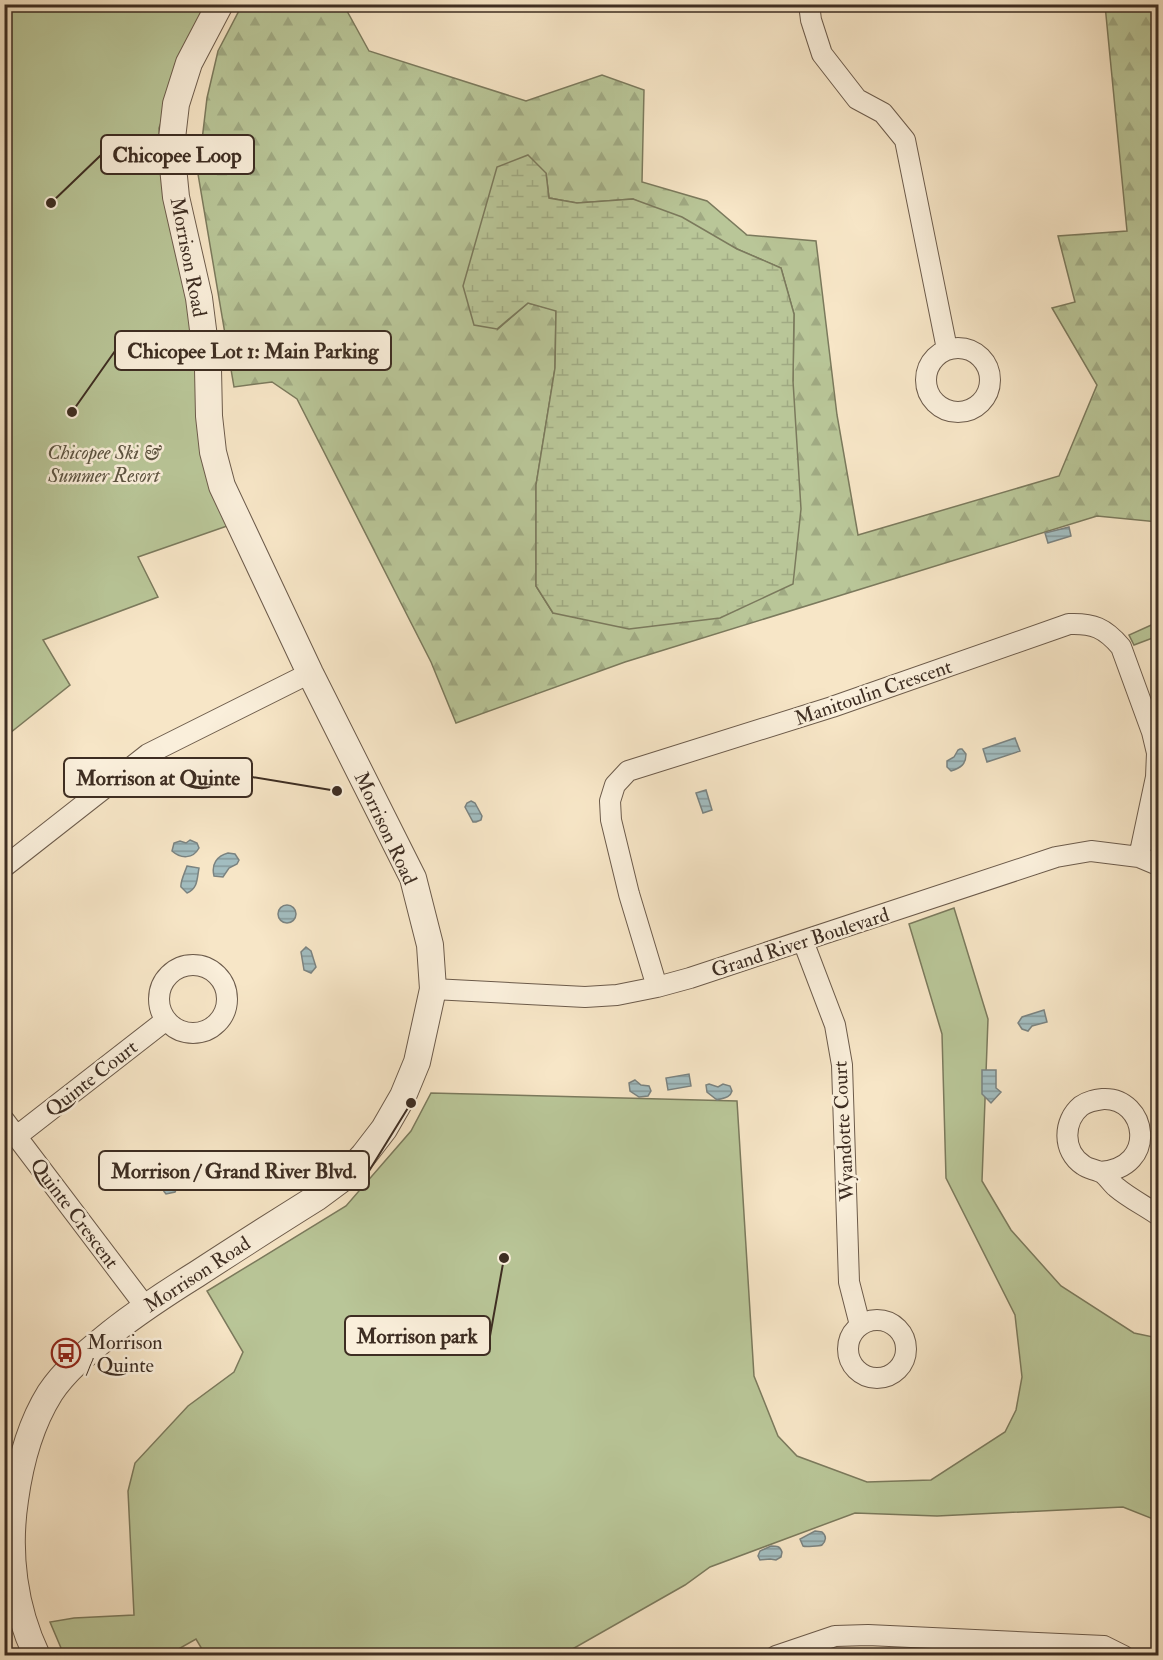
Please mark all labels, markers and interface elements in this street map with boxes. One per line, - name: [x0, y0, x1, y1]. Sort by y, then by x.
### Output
- callout: Chicopee Loop: [101, 135, 254, 174]
- text: Chicopee Loop: [112, 142, 242, 169]
- street label: Morrison Road: [165, 195, 212, 319]
- callout: Chicopee Lot 1: Main Parking: [115, 331, 391, 370]
- text: Chicopee Lot 1: Main Parking: [127, 338, 379, 365]
- park label: Chicopee Ski & Summer Resort: [47, 440, 162, 488]
- street label: Manitoulin Crescent: [791, 654, 955, 731]
- callout: Morrison at Quinte: [64, 758, 252, 797]
- text: Morrison at Quinte: [75, 765, 240, 792]
- street label: Morrison Road: [349, 768, 423, 889]
- street label: Grand River Boulevard: [708, 902, 892, 983]
- street label: Quinte Court: [40, 1034, 143, 1122]
- street label: Wyandotte Court: [827, 1060, 860, 1203]
- callout: Morrison / Grand River Blvd.: [99, 1151, 369, 1190]
- street label: Quinte Crescent: [25, 1153, 125, 1274]
- text: Morrison / Grand River Blvd.: [110, 1158, 357, 1185]
- street label: Morrison Road: [139, 1231, 255, 1318]
- callout: Morrison park: [345, 1316, 490, 1355]
- text: Morrison park: [356, 1323, 478, 1350]
- place label: Morrison / Quinte: [85, 1330, 163, 1378]
- bus stop icon: Morrison / Quinte: [50, 1337, 82, 1369]

